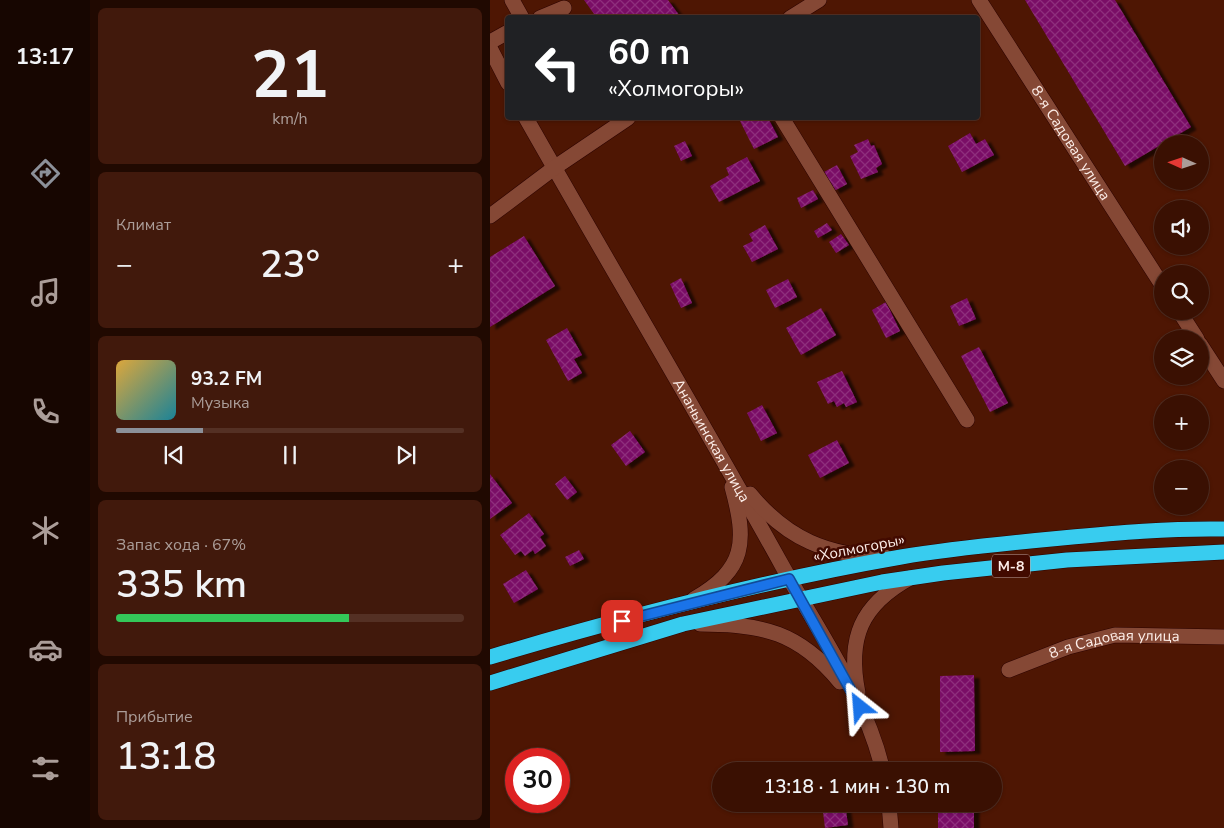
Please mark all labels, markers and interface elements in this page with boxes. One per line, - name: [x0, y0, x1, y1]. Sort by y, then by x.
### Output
- text: 60 m: [608, 29, 690, 76]
- text: 21: [251, 31, 329, 120]
- icon: left: [525, 35, 590, 100]
- text: 13:17: [16, 42, 74, 72]
- text: «Холмогоры»: [608, 74, 744, 104]
- street label: 8-я Садовая улица: [1027, 82, 1115, 204]
- text: km/h: [272, 108, 308, 130]
- north arrow: [1154, 135, 1209, 190]
- map controls: [1154, 135, 1209, 515]
- icon: directions: [28, 156, 63, 191]
- button: sound: [1154, 200, 1209, 255]
- text: Климат: [116, 214, 171, 236]
- text: 23°: [260, 239, 320, 290]
- text: −: [116, 246, 133, 284]
- text: +: [447, 246, 464, 284]
- button: search: [1154, 265, 1209, 320]
- icon: music: [28, 275, 63, 310]
- button: layers: [1154, 330, 1209, 385]
- text: 93.2 FM: [191, 366, 262, 392]
- street label: Ананьинская улица: [668, 375, 755, 506]
- text: Музыка: [191, 392, 250, 414]
- icon: phone: [28, 394, 63, 429]
- button: +: [1154, 395, 1209, 450]
- icon: previous: [160, 441, 188, 469]
- icon: pause: [276, 441, 304, 469]
- icon: next: [392, 441, 420, 469]
- button: −: [1154, 460, 1209, 515]
- icon: climate: [28, 513, 63, 548]
- street label: «Холмогоры»: [811, 529, 907, 567]
- text: Запас хода · 67%: [116, 534, 246, 556]
- road number: М-8: [992, 554, 1030, 578]
- text: 335 km: [116, 559, 247, 610]
- pin: [601, 600, 643, 642]
- icon: arrive: [608, 607, 636, 635]
- street label: 8-я Садовая улица: [1046, 625, 1180, 664]
- icon: car: [28, 632, 63, 667]
- position arrow: [833, 680, 885, 732]
- text: Прибытие: [116, 706, 193, 728]
- text: 13:18: [116, 731, 216, 782]
- speed limit sign: 30: [505, 748, 570, 813]
- icon: filters: [28, 751, 63, 786]
- text: 13:18 · 1 мин · 130 m: [764, 774, 950, 800]

